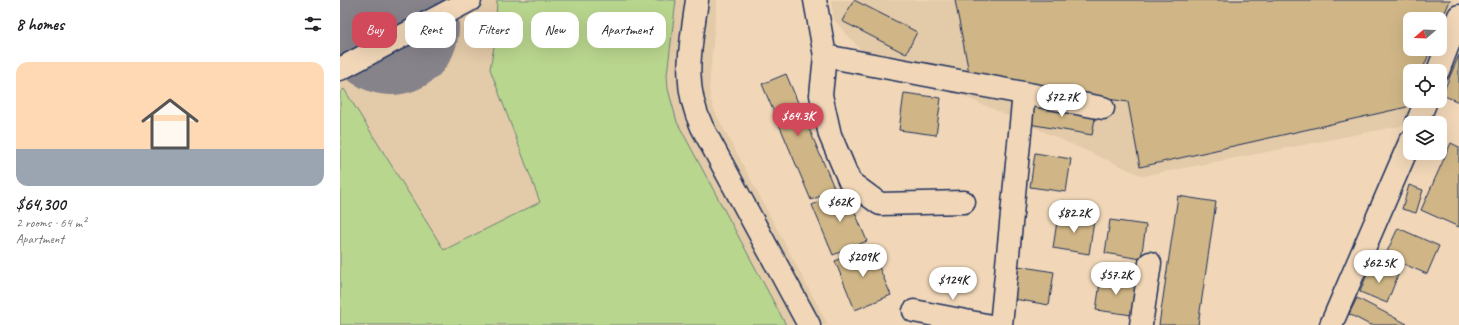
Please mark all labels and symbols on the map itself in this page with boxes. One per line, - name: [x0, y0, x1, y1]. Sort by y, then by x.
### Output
- north arrow: [1403, 12, 1447, 56]
- pin: $72.7K: [1029, 84, 1095, 118]
- pin: $64.3K: [765, 103, 831, 137]
- pin: $62K: [816, 189, 864, 223]
- pin: $82.2K: [1041, 200, 1107, 234]
- pin: $209K: [835, 244, 891, 278]
- pin: $62.5K: [1346, 250, 1412, 284]
- pin: $57.2K: [1083, 262, 1149, 296]
- pin: $124K: [925, 267, 981, 301]

